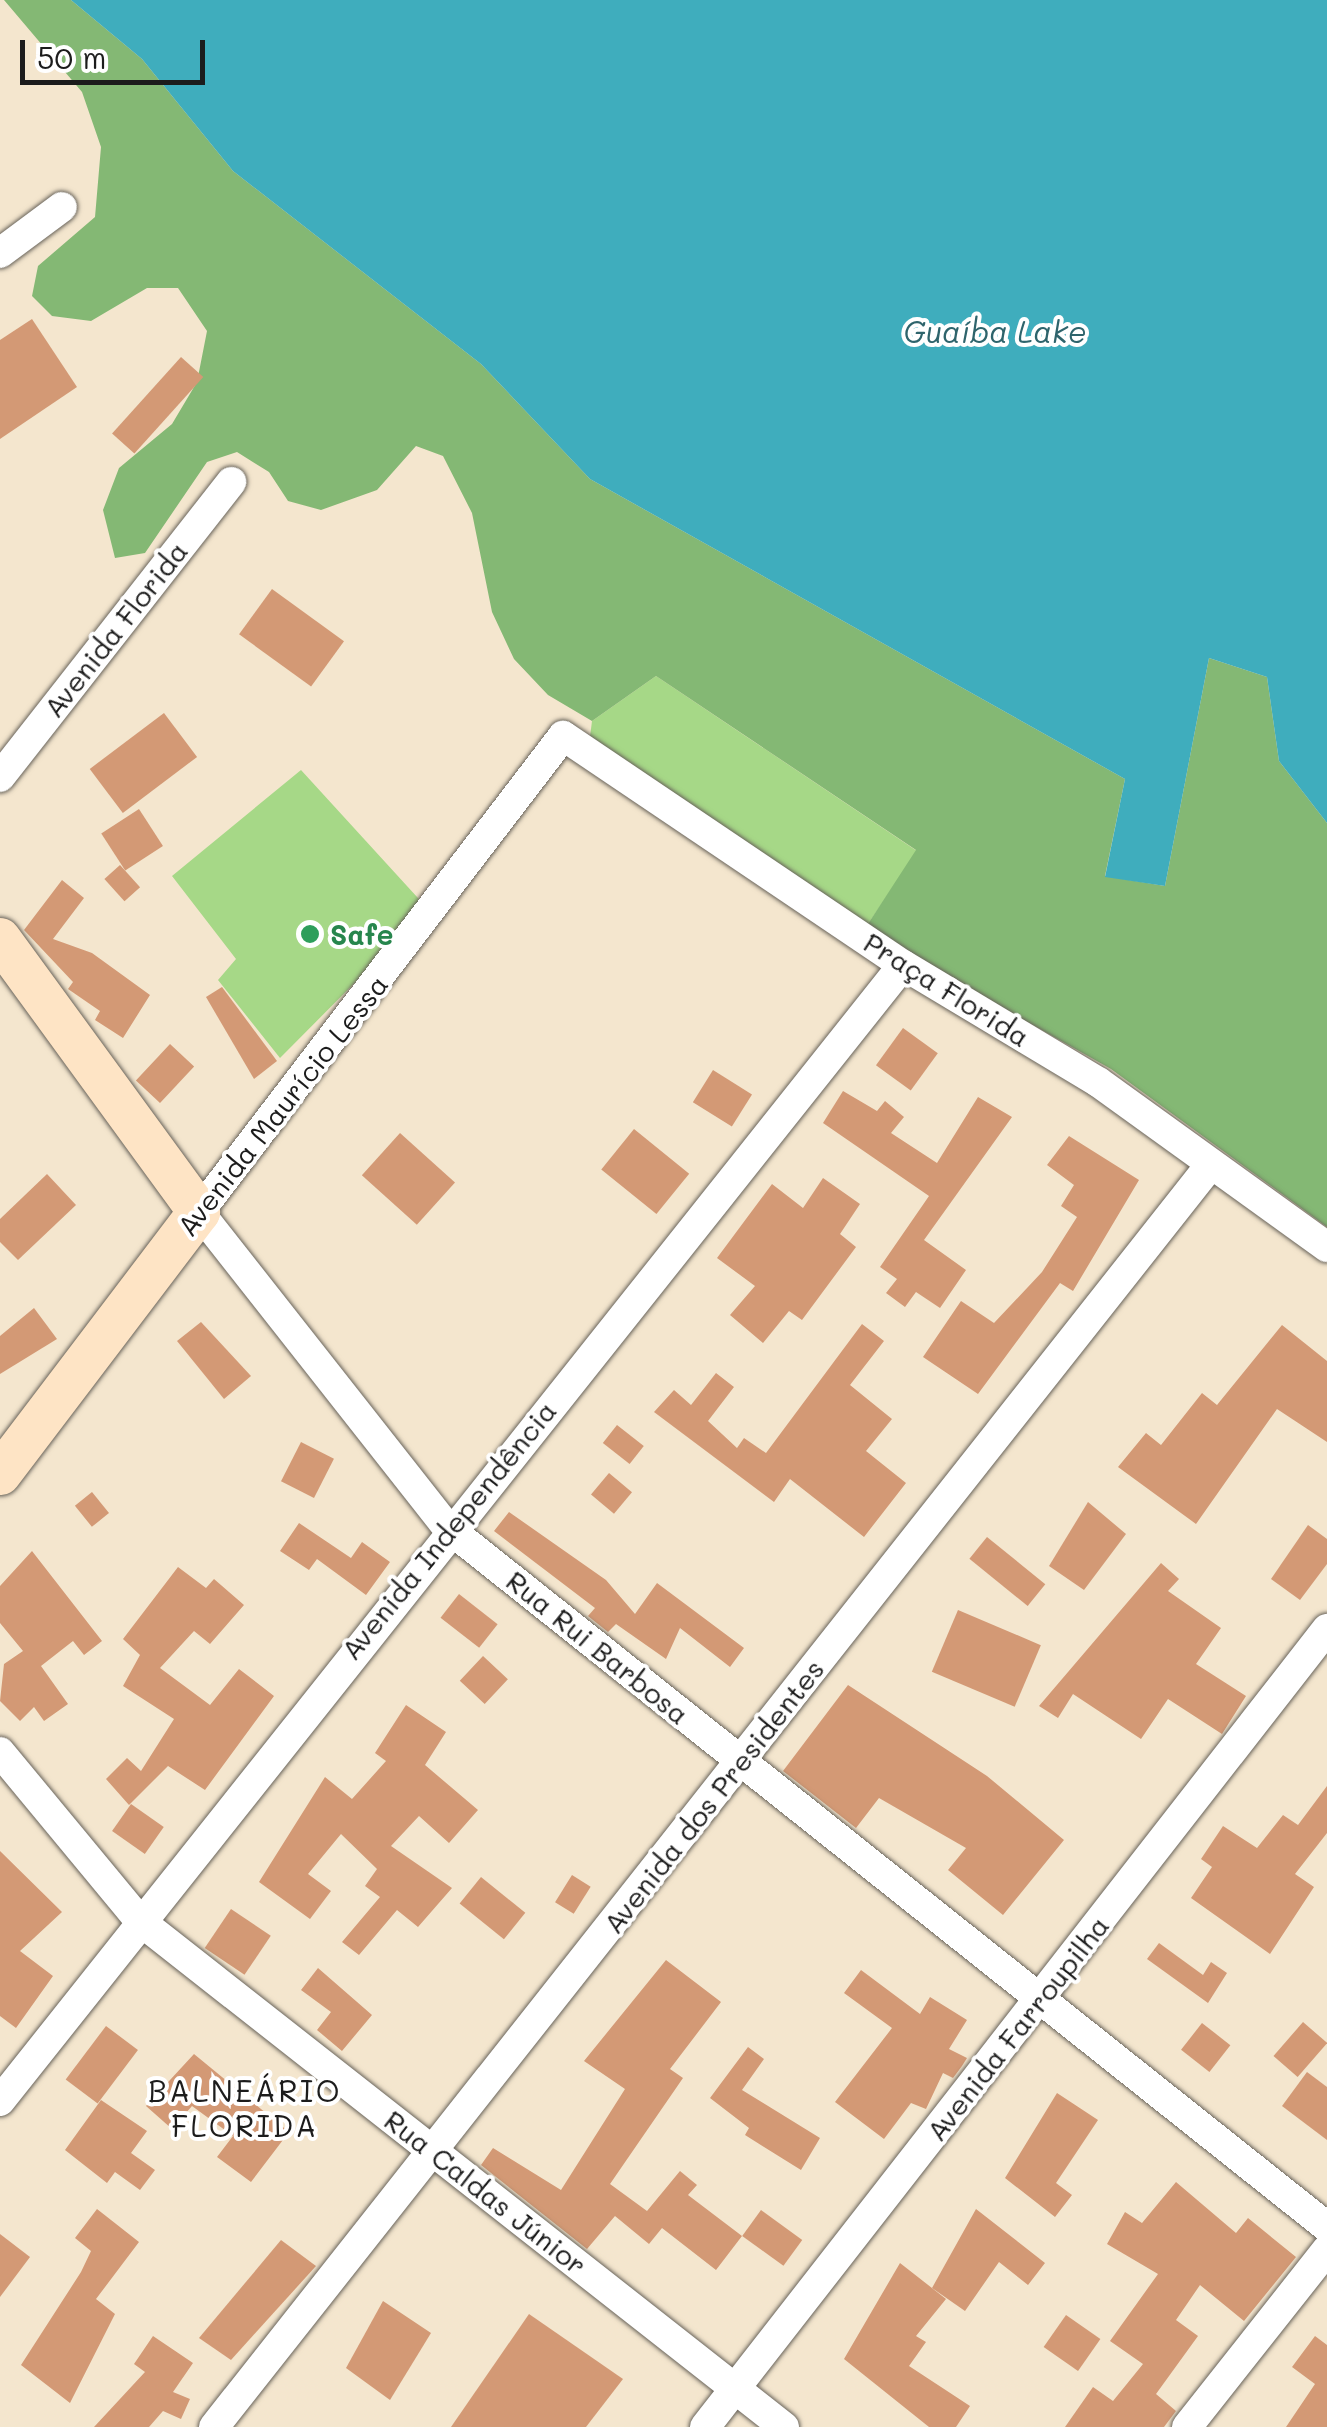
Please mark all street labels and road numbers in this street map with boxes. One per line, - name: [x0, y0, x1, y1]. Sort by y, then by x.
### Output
- street label: Avenida Florida: [36, 534, 194, 724]
- street label: Praça Florida: [858, 925, 1036, 1053]
- street label: Avenida Maurício Lessa: [170, 968, 394, 1242]
- street label: Avenida Independência: [333, 1394, 563, 1666]
- street label: Rua Rui Barbosa: [500, 1563, 696, 1731]
- street label: Avenida dos Presidentes: [596, 1652, 830, 1940]
- street label: Avenida Farroupilha: [919, 1909, 1115, 2147]
- street label: Rua Caldas Júnior: [378, 2103, 594, 2281]

